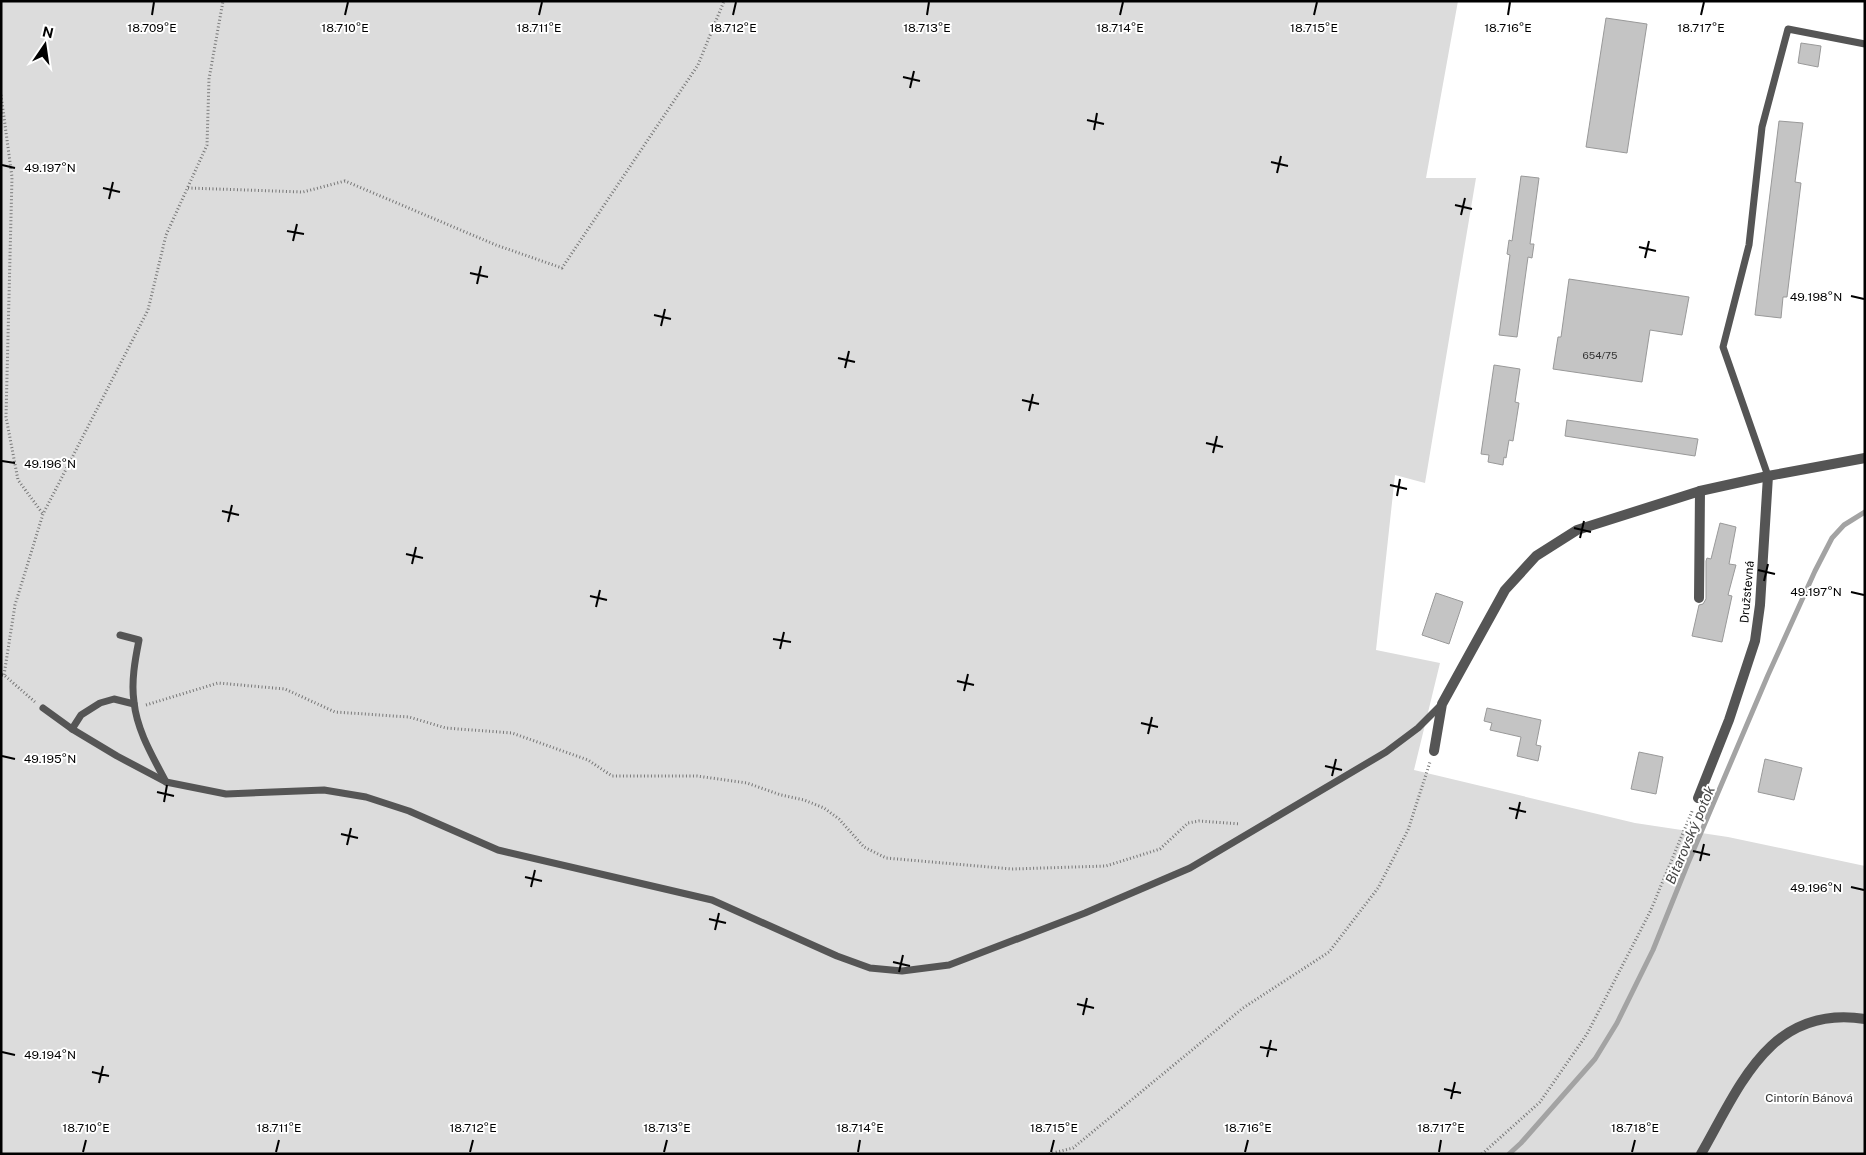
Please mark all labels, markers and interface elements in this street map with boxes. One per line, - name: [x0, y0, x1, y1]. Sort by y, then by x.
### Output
- north arrow: [20, 20, 70, 70]
- text: 18.709°E: [127, 21, 177, 35]
- text: 18.710°E: [321, 21, 369, 35]
- text: 18.711°E: [517, 21, 561, 35]
- text: 18.712°E: [709, 21, 757, 35]
- text: 18.713°E: [903, 21, 951, 35]
- text: 18.714°E: [1096, 21, 1144, 35]
- text: 18.715°E: [1290, 21, 1338, 35]
- text: 18.716°E: [1484, 21, 1532, 35]
- text: 18.717°E: [1677, 21, 1725, 35]
- text: N: [41, 23, 55, 41]
- text: 49.197°N: [24, 161, 76, 175]
- text: 49.198°N: [1790, 290, 1842, 304]
- house number: 654/75: [1583, 349, 1617, 361]
- text: 49.196°N: [24, 457, 76, 471]
- street label: Družstevná: [1737, 560, 1757, 624]
- text: 49.197°N: [1790, 585, 1842, 599]
- text: 49.195°N: [24, 752, 76, 766]
- water label: Bitarovský potok: [1662, 783, 1718, 886]
- text: 49.196°N: [1790, 881, 1842, 895]
- text: 49.194°N: [24, 1048, 76, 1062]
- park label: Cintorín Bánová: [1765, 1091, 1853, 1105]
- text: 18.710°E: [62, 1121, 110, 1135]
- text: 18.711°E: [257, 1121, 301, 1135]
- text: 18.712°E: [449, 1121, 497, 1135]
- text: 18.713°E: [643, 1121, 691, 1135]
- text: 18.714°E: [836, 1121, 884, 1135]
- text: 18.715°E: [1030, 1121, 1078, 1135]
- text: 18.716°E: [1224, 1121, 1272, 1135]
- text: 18.717°E: [1417, 1121, 1465, 1135]
- text: 18.718°E: [1611, 1121, 1659, 1135]

